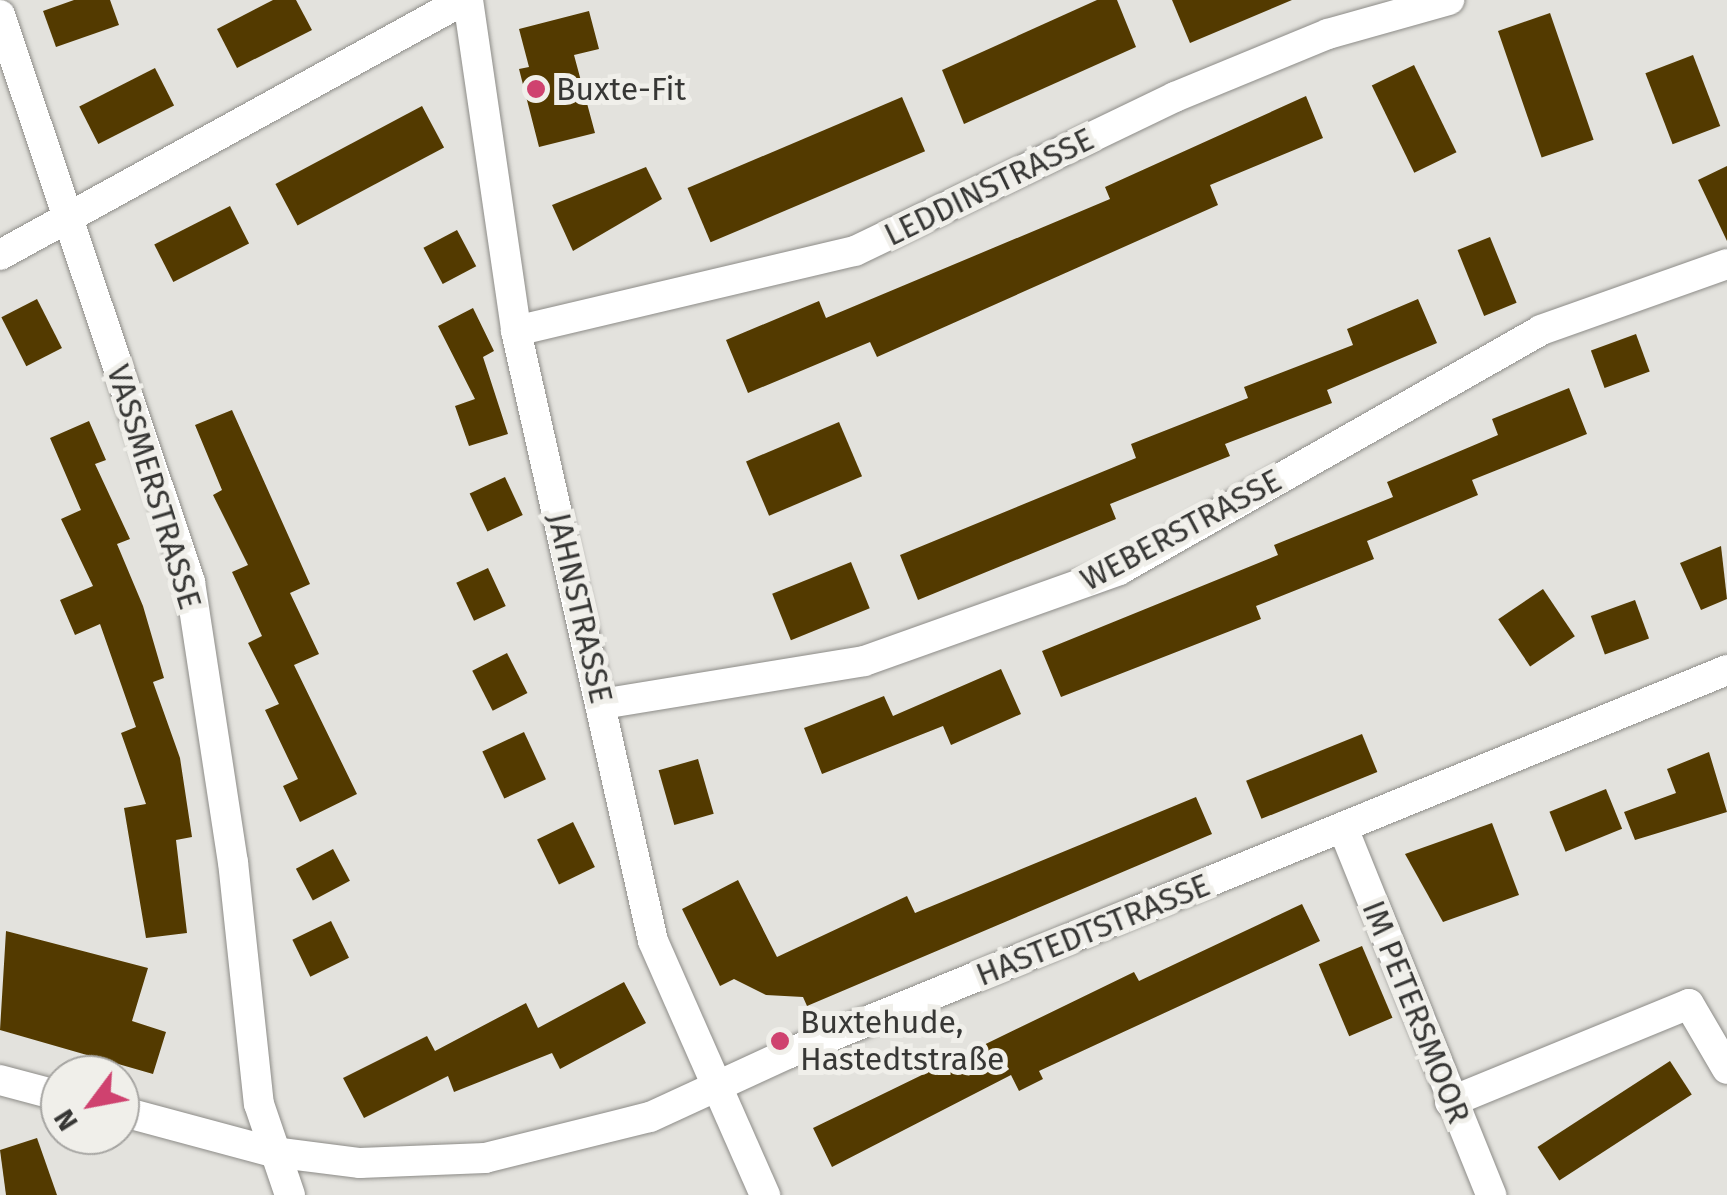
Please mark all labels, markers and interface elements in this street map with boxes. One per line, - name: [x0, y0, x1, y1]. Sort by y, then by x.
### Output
- place label: Buxte-Fit: [556, 70, 686, 108]
- marker: Buxte-Fit: [525, 78, 547, 100]
- street label: LEDDINSTRASSE: [878, 120, 1100, 254]
- street label: VASSMERSTRASSE: [99, 360, 209, 614]
- street label: WEBERSTRASSE: [1074, 461, 1288, 599]
- street label: JAHNSTRASSE: [539, 509, 621, 707]
- street label: HASTEDTSTRASSE: [971, 866, 1215, 994]
- street label: IM PETERSMOOR: [1354, 895, 1478, 1129]
- place label: Buxtehude, Hastedtstraße: [800, 1004, 1005, 1079]
- marker: Buxtehude, Hastedtstraße: [769, 1030, 791, 1052]
- north arrow: [40, 1055, 140, 1155]
- text: N: [47, 1103, 85, 1137]

